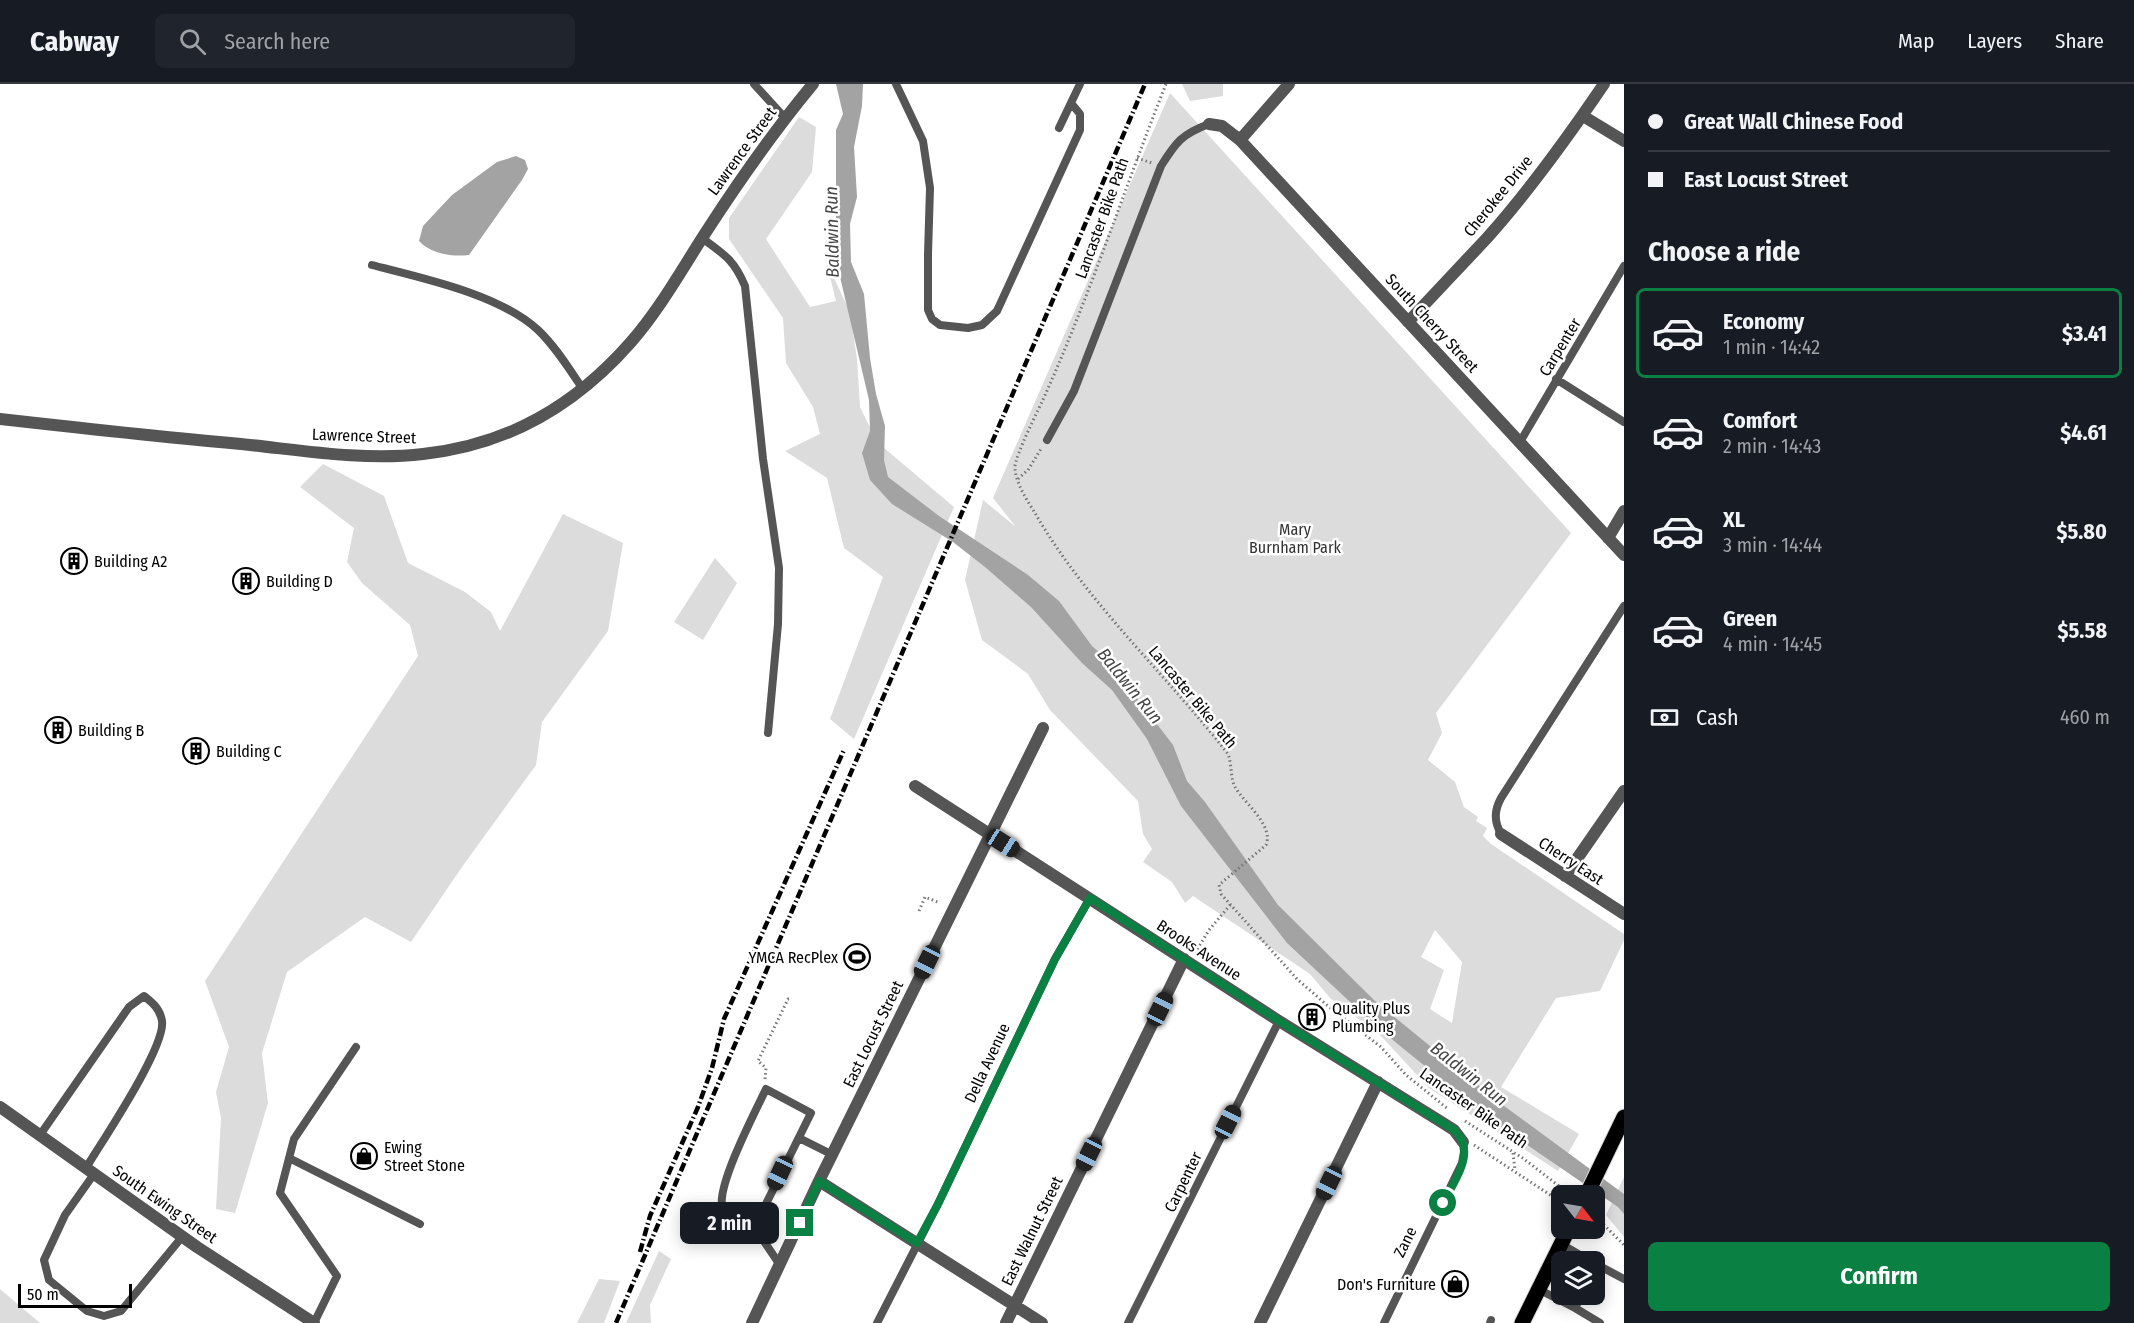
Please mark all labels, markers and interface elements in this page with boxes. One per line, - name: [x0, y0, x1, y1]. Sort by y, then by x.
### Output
- search box: [155, 14, 575, 68]
- text: Cabway: [30, 25, 119, 58]
- icon: search: [176, 25, 209, 58]
- text: Search here: [224, 28, 330, 55]
- text: Map: [1898, 28, 1934, 54]
- text: Layers: [1967, 28, 2022, 54]
- text: Share: [2055, 28, 2104, 54]
- street label: Lawrence Street: [704, 103, 781, 199]
- text: Great Wall Chinese Food: [1684, 108, 1903, 135]
- street label: Cherokee Drive: [1460, 152, 1536, 240]
- street label: Lancaster Bike Path: [1071, 155, 1133, 281]
- text: East Locust Street: [1684, 166, 1848, 193]
- water label: Baldwin Run: [820, 186, 844, 278]
- text: Choose a ride: [1648, 236, 1800, 268]
- street label: South Cherry Street: [1381, 270, 1483, 377]
- icon: car: [1651, 306, 1705, 360]
- text: Economy: [1723, 308, 1804, 335]
- street label: Carpenter: [1535, 314, 1585, 380]
- text: $3.41: [2062, 320, 2107, 347]
- text: 1 min · 14:42: [1723, 335, 1820, 359]
- icon: car: [1651, 405, 1705, 459]
- text: Comfort: [1723, 407, 1797, 434]
- text: $4.61: [2060, 419, 2107, 446]
- street label: Lawrence Street: [312, 425, 417, 447]
- text: 2 min · 14:43: [1723, 434, 1821, 458]
- icon: car: [1651, 504, 1705, 558]
- text: XL: [1723, 506, 1745, 533]
- text: $5.80: [2057, 518, 2107, 545]
- park label: Mary Burnham Park: [1249, 520, 1341, 557]
- text: 3 min · 14:44: [1723, 533, 1822, 557]
- building icon: Building A2: [59, 546, 89, 576]
- place label: Building A2: [94, 552, 167, 571]
- building icon: Building D: [231, 566, 261, 596]
- place label: Building D: [266, 572, 333, 591]
- icon: car: [1651, 603, 1705, 657]
- text: Green: [1723, 605, 1777, 632]
- text: $5.58: [2058, 617, 2107, 644]
- text: 4 min · 14:45: [1723, 632, 1822, 656]
- street label: Lancaster Bike Path: [1145, 642, 1241, 752]
- water label: Baldwin Run: [1093, 643, 1167, 729]
- icon: cash: [1648, 701, 1681, 734]
- text: Cash: [1696, 704, 1739, 731]
- text: 460 m: [2060, 705, 2110, 729]
- building icon: Building B: [43, 715, 73, 745]
- place label: Building B: [78, 721, 145, 740]
- building icon: Building C: [181, 736, 211, 766]
- place label: Building C: [216, 742, 282, 761]
- car: [983, 826, 1023, 860]
- street label: Cherry East: [1535, 833, 1608, 889]
- street label: Brooks Avenue: [1153, 916, 1245, 984]
- sports icon: YMCA RecPlex: [842, 942, 872, 972]
- car: [911, 942, 943, 982]
- place label: YMCA RecPlex: [748, 948, 838, 967]
- street label: East Locust Street: [839, 977, 907, 1090]
- car: [1144, 989, 1176, 1029]
- place label: Quality Plus Plumbing: [1332, 999, 1410, 1036]
- building icon: Quality Plus Plumbing: [1297, 1002, 1327, 1032]
- street label: Della Avenue: [960, 1020, 1014, 1106]
- water label: Baldwin Run: [1426, 1037, 1512, 1111]
- street label: Lancaster Bike Path: [1416, 1064, 1532, 1152]
- car: [1212, 1102, 1244, 1142]
- car: [1073, 1134, 1105, 1174]
- place label: Ewing Street Stone: [384, 1138, 465, 1175]
- shop icon: Ewing Street Stone: [349, 1141, 379, 1171]
- street label: Carpenter: [1160, 1148, 1206, 1215]
- car: [764, 1153, 796, 1193]
- street label: South Ewing Street: [109, 1161, 221, 1248]
- car: [1313, 1163, 1345, 1203]
- street label: East Walnut Street: [997, 1172, 1067, 1289]
- north arrow: [1551, 1185, 1605, 1239]
- map controls: [1551, 1185, 1605, 1305]
- route start: [1429, 1189, 1456, 1216]
- callout: 2 min: [680, 1202, 779, 1244]
- route end: [786, 1209, 813, 1236]
- text: 2 min: [707, 1211, 752, 1235]
- street label: Zane: [1390, 1224, 1420, 1260]
- button: Confirm: [1648, 1242, 2110, 1311]
- button: layers: [1551, 1251, 1605, 1305]
- shop icon: Don's Furniture: [1440, 1269, 1470, 1299]
- place label: Don's Furniture: [1337, 1275, 1436, 1294]
- scale bar: [18, 1281, 132, 1308]
- text: 50 m: [27, 1285, 59, 1304]

